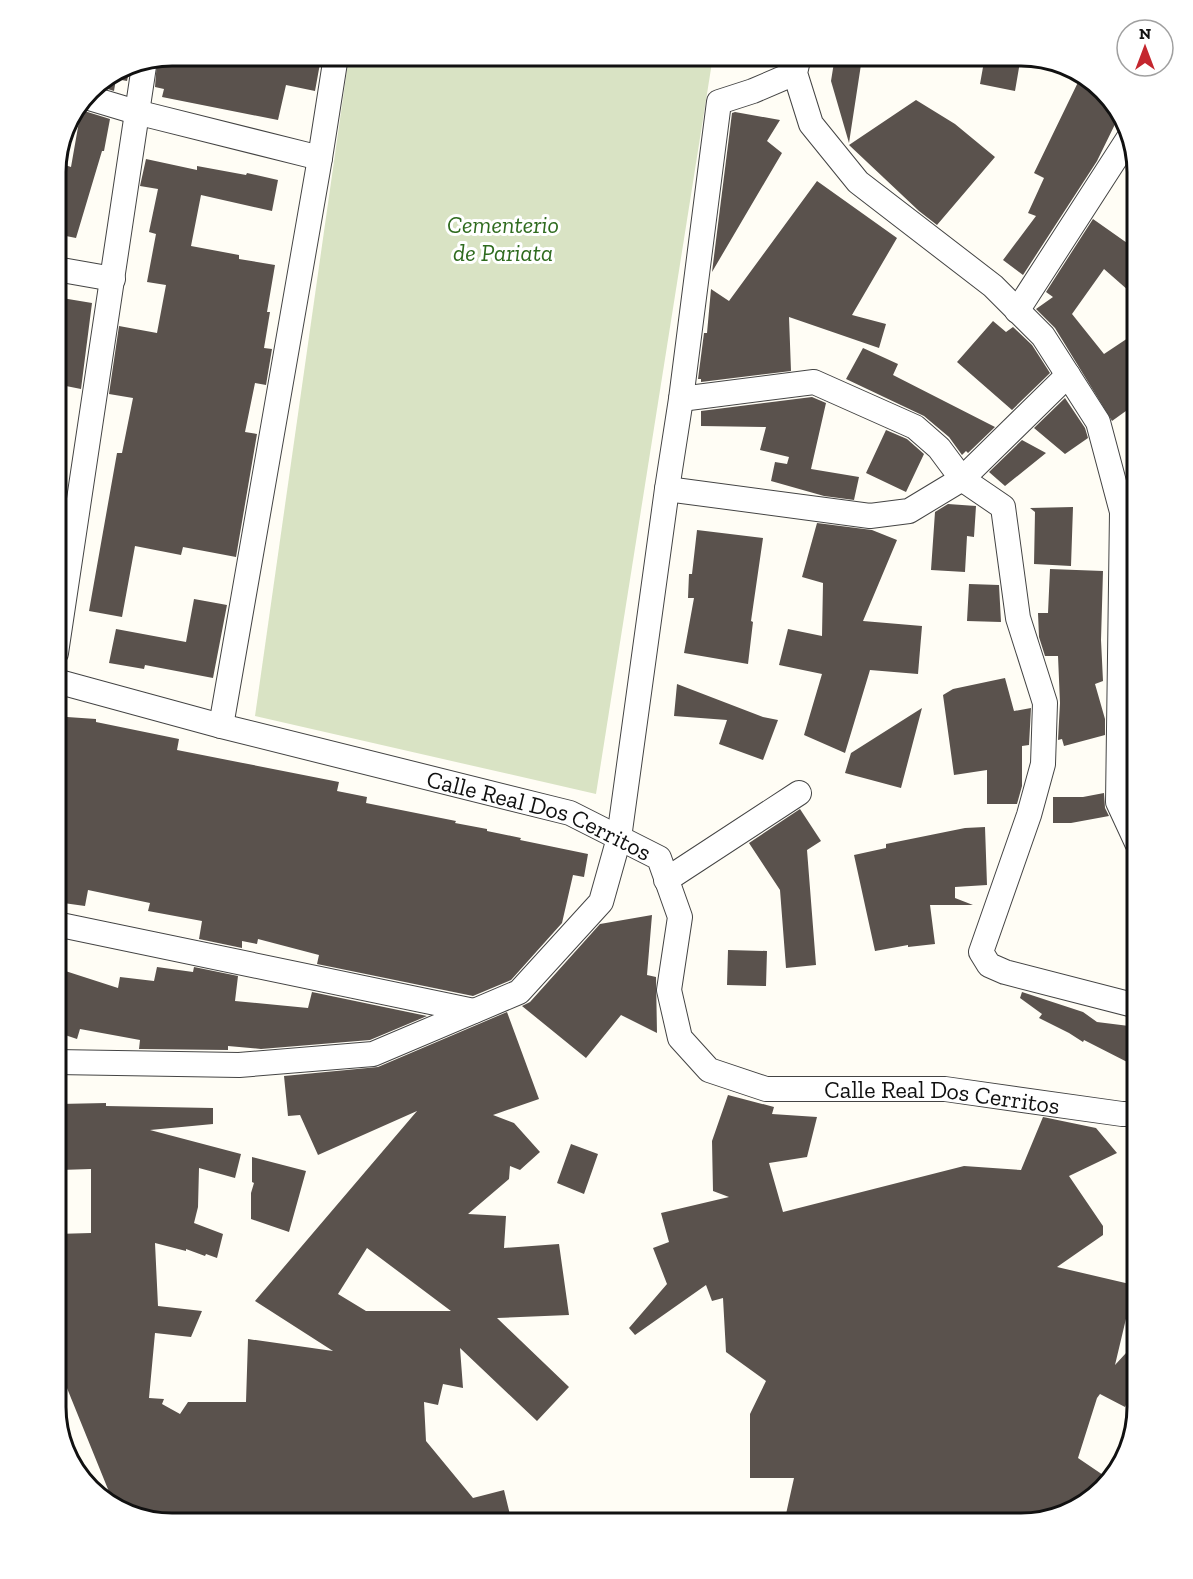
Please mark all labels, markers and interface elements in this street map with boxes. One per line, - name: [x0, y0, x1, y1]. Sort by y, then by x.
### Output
- north arrow: [1115, 18, 1175, 78]
- text: N: [1139, 24, 1151, 43]
- park label: Cementerio de Pariata: [447, 210, 559, 267]
- street label: Calle Real Dos Cerritos: [424, 763, 656, 866]
- street label: Calle Real Dos Cerritos: [824, 1075, 1062, 1120]

